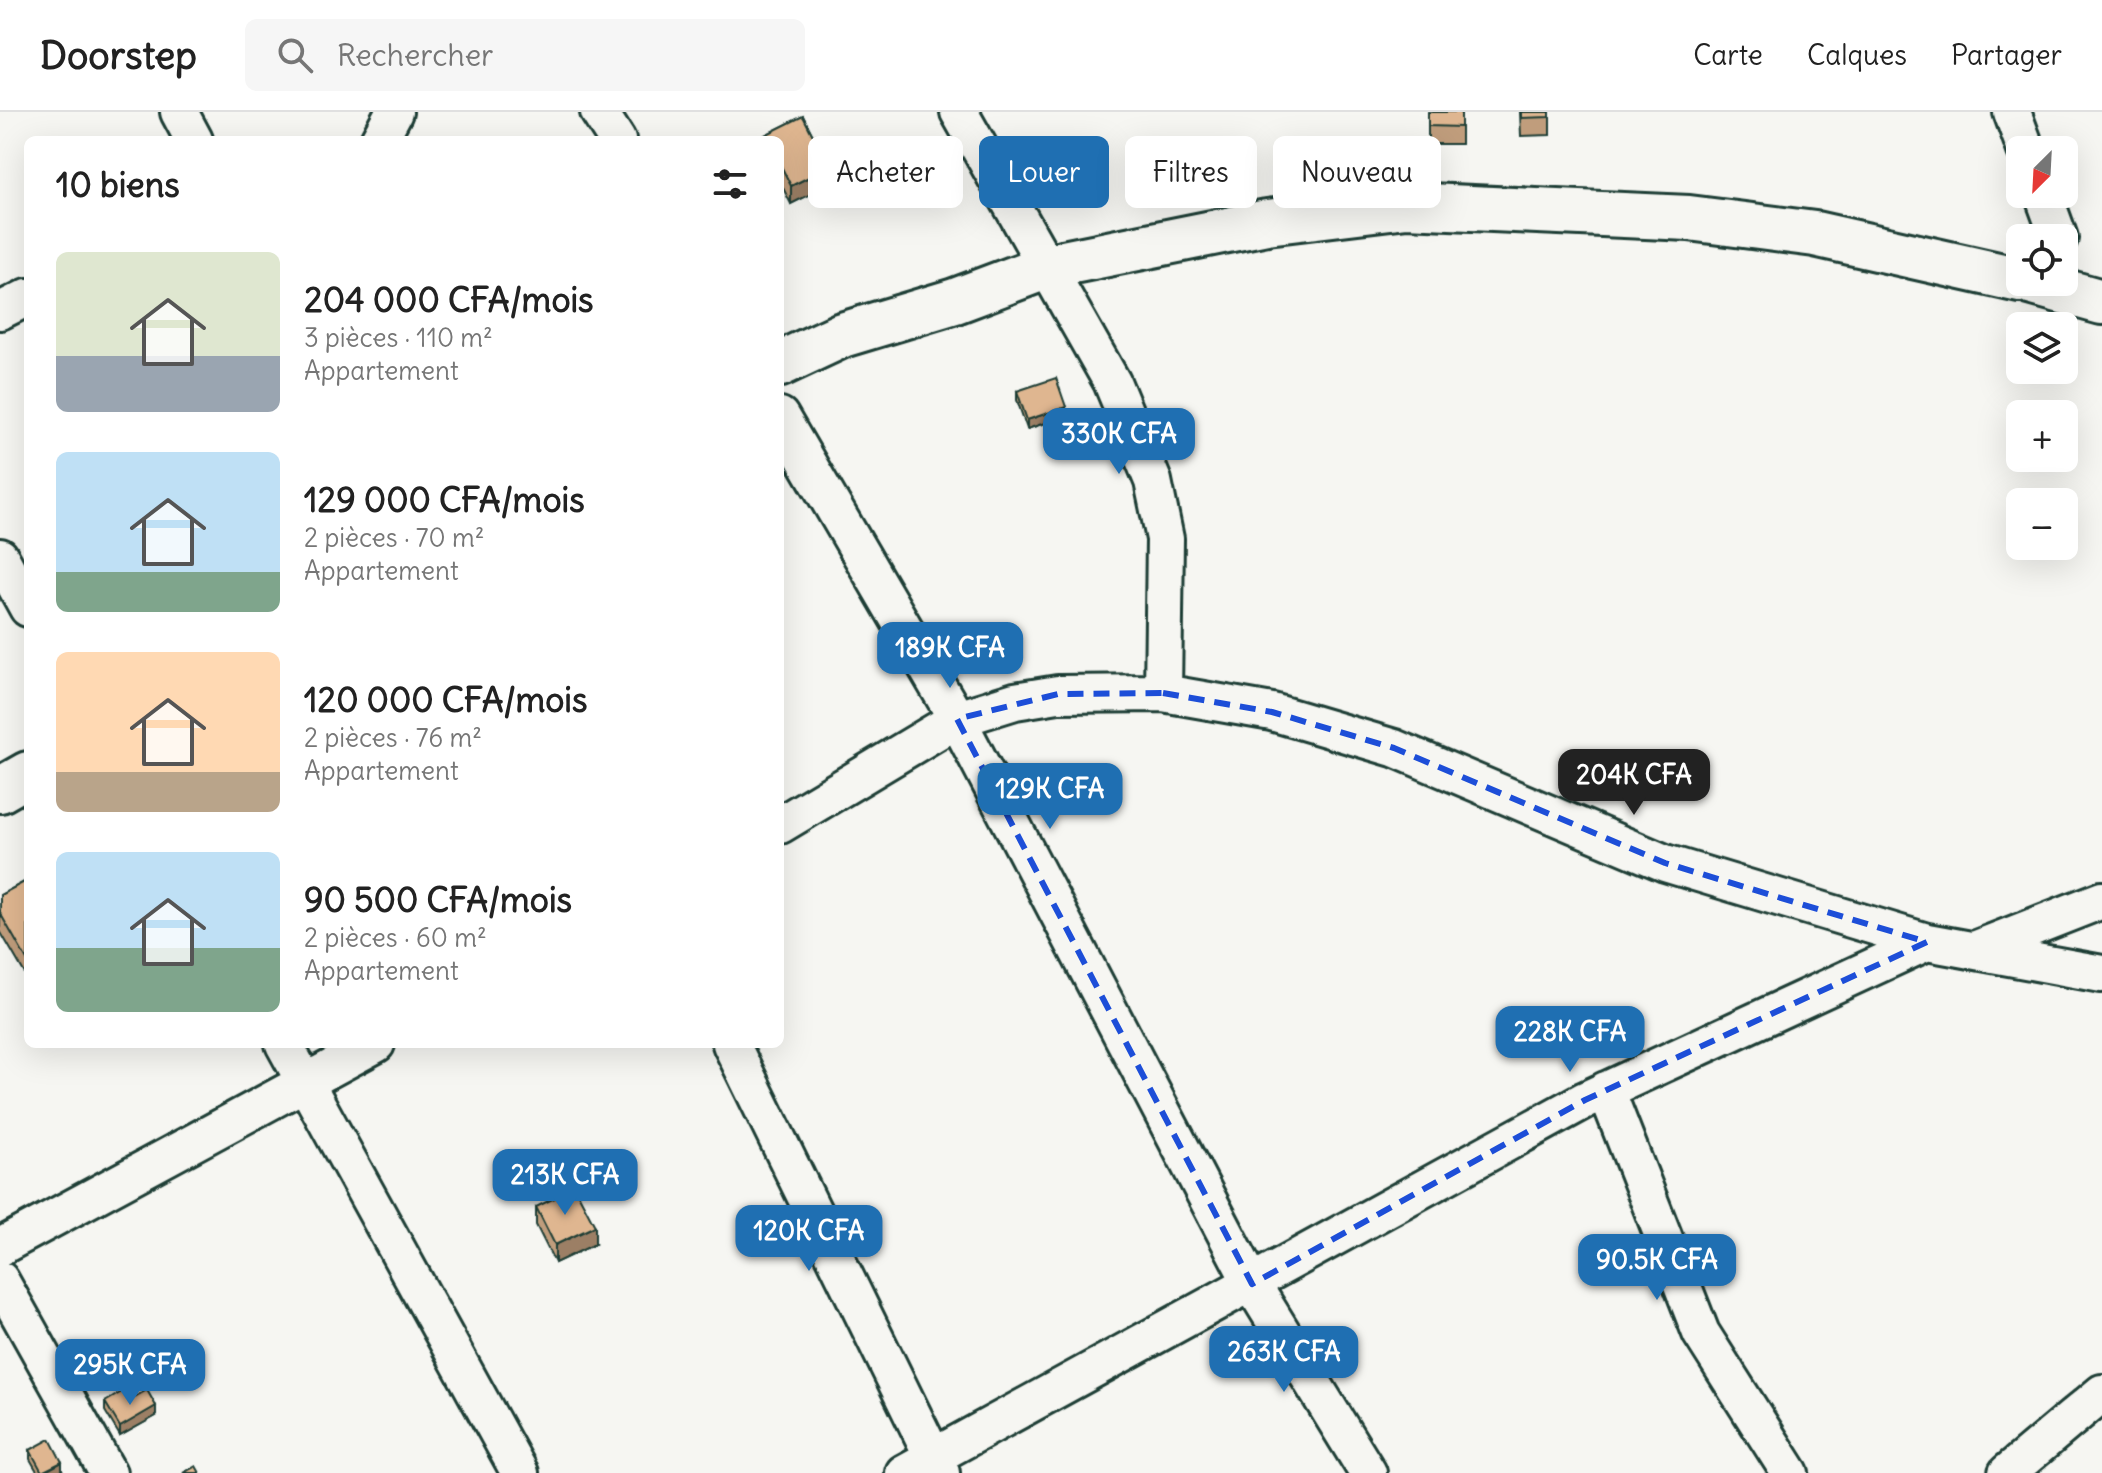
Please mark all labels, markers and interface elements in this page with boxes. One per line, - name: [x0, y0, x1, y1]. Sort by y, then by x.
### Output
- search box: [245, 19, 805, 91]
- text: Doorstep: [40, 32, 197, 79]
- icon: search: [273, 33, 317, 77]
- text: Rechercher: [337, 36, 493, 74]
- text: Carte: [1693, 37, 1763, 73]
- text: Calques: [1807, 37, 1907, 73]
- text: Partager: [1951, 37, 2062, 73]
- chip: Acheter: [808, 136, 963, 208]
- chip: Louer: [979, 136, 1109, 208]
- chip: Filtres: [1125, 136, 1257, 208]
- chip: Nouveau: [1273, 136, 1441, 208]
- north arrow: [2006, 136, 2078, 208]
- map controls: [2006, 136, 2078, 560]
- icon: filters: [708, 162, 752, 206]
- text: 10 biens: [56, 163, 180, 206]
- button: locate: [2006, 224, 2078, 296]
- text: 204 000 CFA/mois: [304, 278, 594, 321]
- icon: home: [120, 284, 216, 380]
- button: layers: [2006, 312, 2078, 384]
- text: 3 pièces · 110 m²: [304, 321, 493, 354]
- text: Appartement: [304, 354, 459, 387]
- button: +: [2006, 400, 2078, 472]
- pin: 330K CFA: [1036, 408, 1202, 476]
- text: 330K CFA: [1061, 417, 1177, 450]
- text: 129 000 CFA/mois: [304, 478, 585, 521]
- icon: home: [120, 484, 216, 580]
- button: −: [2006, 488, 2078, 560]
- text: 2 pièces · 70 m²: [304, 521, 484, 554]
- text: Appartement: [304, 554, 459, 587]
- pin: 189K CFA: [867, 622, 1033, 690]
- text: 189K CFA: [895, 631, 1005, 664]
- text: 120 000 CFA/mois: [304, 678, 587, 721]
- icon: home: [120, 684, 216, 780]
- text: 2 pièces · 76 m²: [304, 721, 482, 754]
- pin: 204K CFA: [1551, 749, 1717, 817]
- text: Appartement: [304, 754, 459, 787]
- text: 204K CFA: [1576, 758, 1692, 791]
- pin: 129K CFA: [967, 763, 1133, 831]
- text: 129K CFA: [996, 772, 1104, 805]
- text: 90 500 CFA/mois: [304, 878, 572, 921]
- icon: home: [120, 884, 216, 980]
- text: 2 pièces · 60 m²: [304, 921, 487, 954]
- text: Appartement: [304, 954, 459, 987]
- pin: 228K CFA: [1487, 1006, 1653, 1074]
- text: 228K CFA: [1514, 1015, 1626, 1048]
- pin: 213K CFA: [482, 1149, 648, 1217]
- text: 213K CFA: [511, 1158, 619, 1191]
- pin: 120K CFA: [726, 1205, 892, 1273]
- text: 120K CFA: [753, 1214, 865, 1247]
- pin: 90.5K CFA: [1565, 1234, 1749, 1302]
- text: 90.5K CFA: [1596, 1243, 1718, 1276]
- pin: 263K CFA: [1201, 1326, 1367, 1394]
- text: 263K CFA: [1227, 1335, 1341, 1368]
- pin: 295K CFA: [47, 1339, 213, 1407]
- text: 295K CFA: [73, 1348, 187, 1381]

